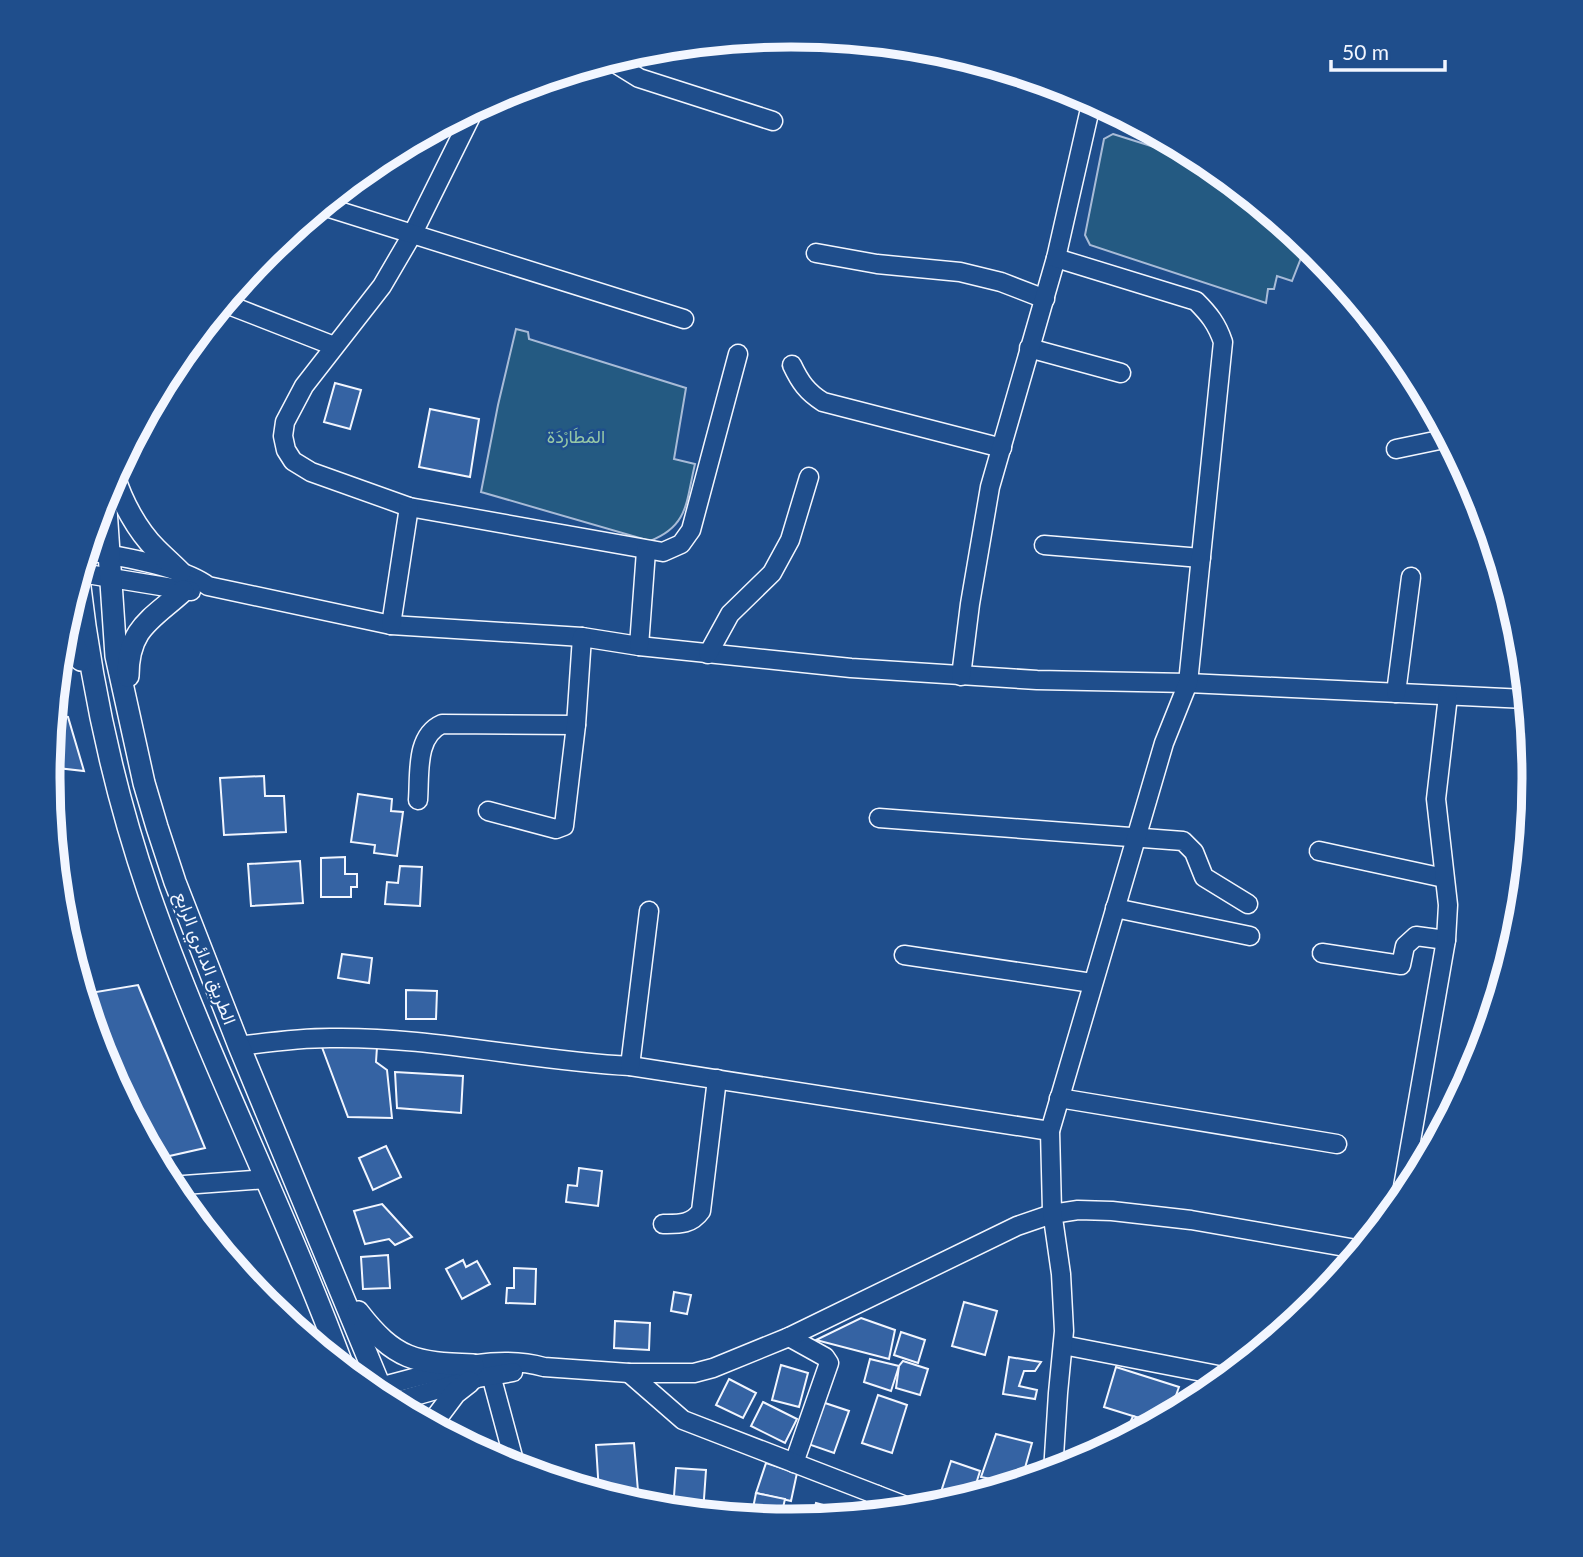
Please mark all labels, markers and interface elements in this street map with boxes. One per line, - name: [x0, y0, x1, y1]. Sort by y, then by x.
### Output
- scale bar: [1331, 28, 1445, 72]
- text: 50 m: [1342, 39, 1389, 64]
- park label: المَطَارْدَة: [547, 425, 605, 448]
- street label: الطريق الدائري الرابع: [166, 888, 241, 1029]

